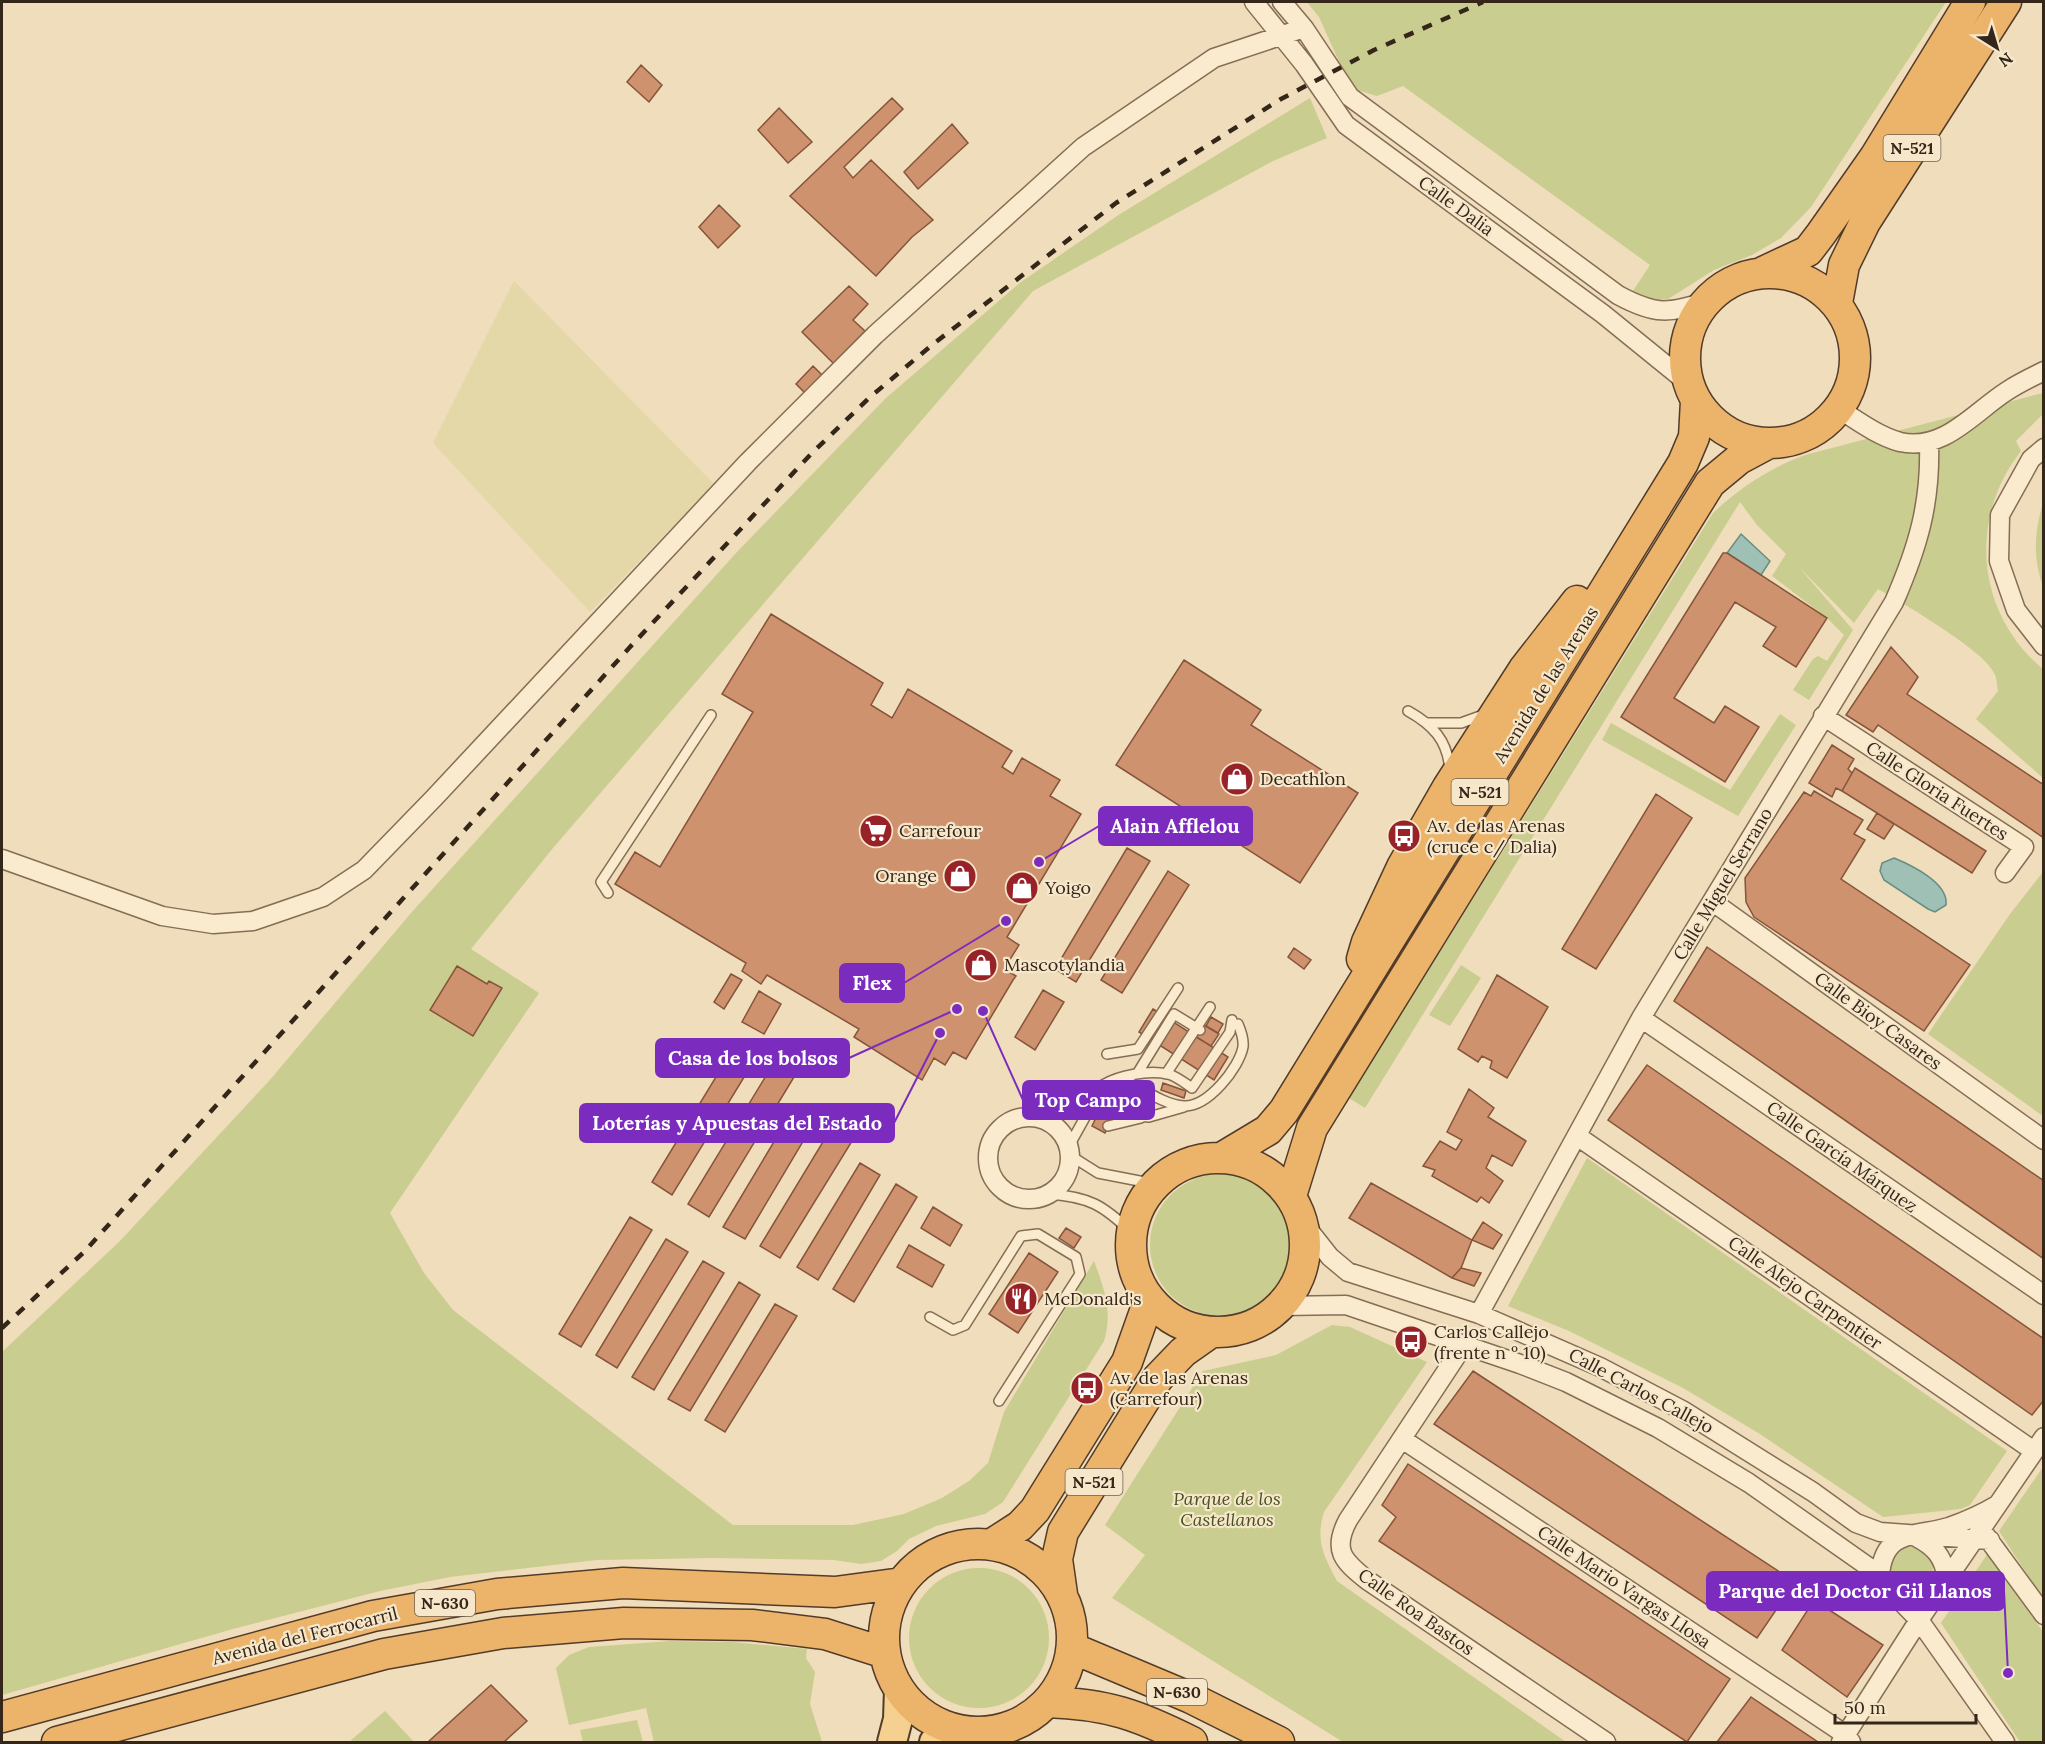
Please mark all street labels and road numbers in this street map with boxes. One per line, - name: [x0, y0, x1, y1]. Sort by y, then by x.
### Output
- road number: N-521: [1884, 135, 1940, 161]
- street label: Calle Dalia: [1414, 170, 1499, 241]
- street label: Avenida de las Arenas: [1488, 602, 1603, 768]
- street label: Calle Gloria Fuertes: [1862, 736, 2013, 845]
- road number: N-521: [1452, 779, 1508, 805]
- street label: Calle Miguel Serrano: [1668, 803, 1777, 964]
- street label: Calle Bioy Casares: [1810, 967, 1947, 1075]
- street label: Calle García Márquez: [1762, 1096, 1922, 1217]
- street label: Calle Alejo Carpentier: [1724, 1231, 1887, 1354]
- street label: Calle Carlos Callejo: [1565, 1343, 1718, 1438]
- road number: N-521: [1066, 1469, 1122, 1495]
- street label: Calle Mario Vargas Llosa: [1533, 1520, 1715, 1653]
- street label: Calle Roa Bastos: [1354, 1563, 1479, 1660]
- road number: N-630: [415, 1590, 475, 1616]
- street label: Avenida del Ferrocarril: [209, 1601, 400, 1670]
- road number: N-630: [1147, 1679, 1207, 1705]

